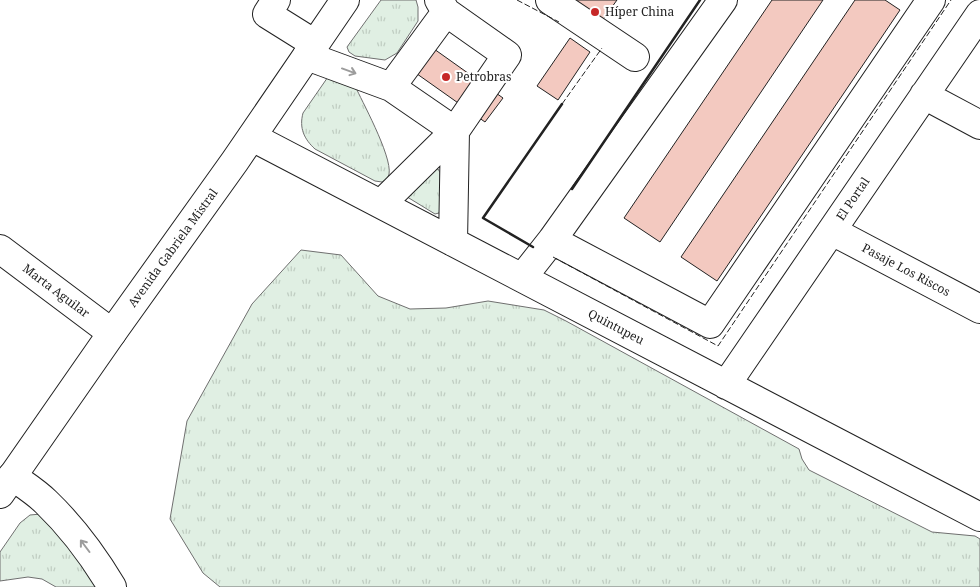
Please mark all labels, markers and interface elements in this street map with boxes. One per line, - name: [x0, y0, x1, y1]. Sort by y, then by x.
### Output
- place label: Híper China: [605, 3, 674, 20]
- marker: Híper China: [589, 6, 601, 18]
- one-way arrow: [341, 67, 356, 76]
- place label: Petrobras: [456, 68, 511, 85]
- marker: Petrobras: [440, 71, 452, 83]
- street label: El Portal: [832, 173, 873, 224]
- street label: Avenida Gabriela Mistral: [124, 185, 222, 310]
- street label: Pasaje Los Riscos: [859, 239, 953, 300]
- street label: Marta Aguilar: [19, 260, 94, 322]
- street label: Quintupeu: [585, 305, 648, 349]
- one-way arrow: [80, 539, 90, 553]

